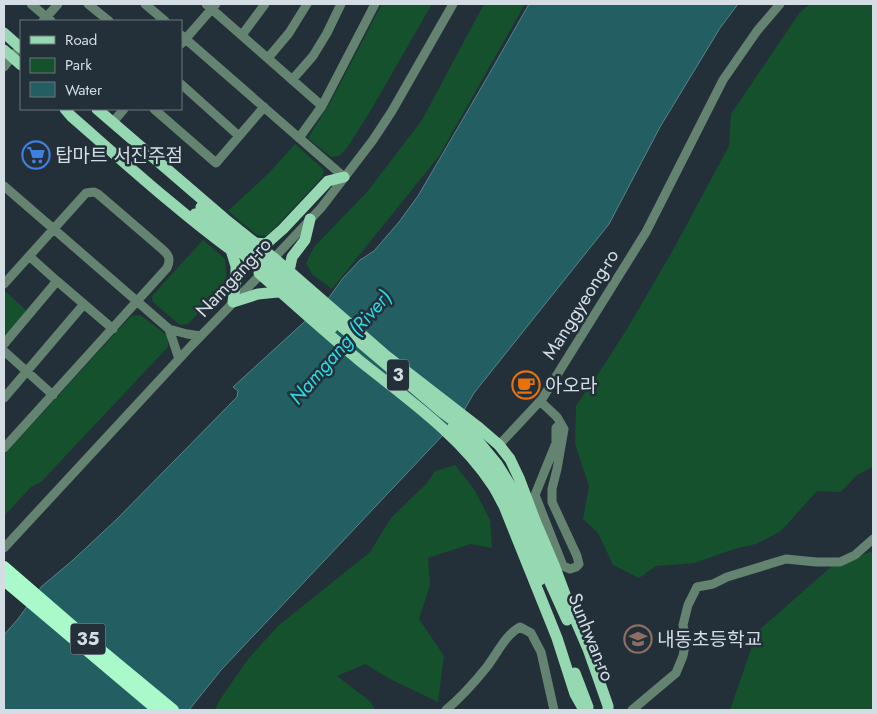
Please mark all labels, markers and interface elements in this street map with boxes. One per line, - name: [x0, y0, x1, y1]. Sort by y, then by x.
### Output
- legend: [20, 20, 182, 110]
- text: Road: [65, 29, 97, 51]
- text: Park: [65, 54, 92, 76]
- text: Water: [65, 79, 103, 101]
- supermarket icon: 탑마트 서진주점: [21, 140, 51, 170]
- place label: 탑마트 서진주점: [55, 142, 183, 169]
- street label: Namgang-ro: [189, 232, 277, 323]
- street label: Manggyeong-ro: [536, 244, 625, 365]
- water label: Namgang (River): [282, 284, 398, 411]
- road number: 3: [387, 360, 409, 390]
- cafe icon: 아오라: [511, 370, 541, 400]
- place label: 아오라: [545, 372, 597, 399]
- street label: Sunhwan-ro: [562, 589, 621, 685]
- road number: 35: [70, 624, 106, 654]
- school or university icon: 내동초등학교: [623, 624, 653, 654]
- place label: 내동초등학교: [657, 626, 762, 653]

